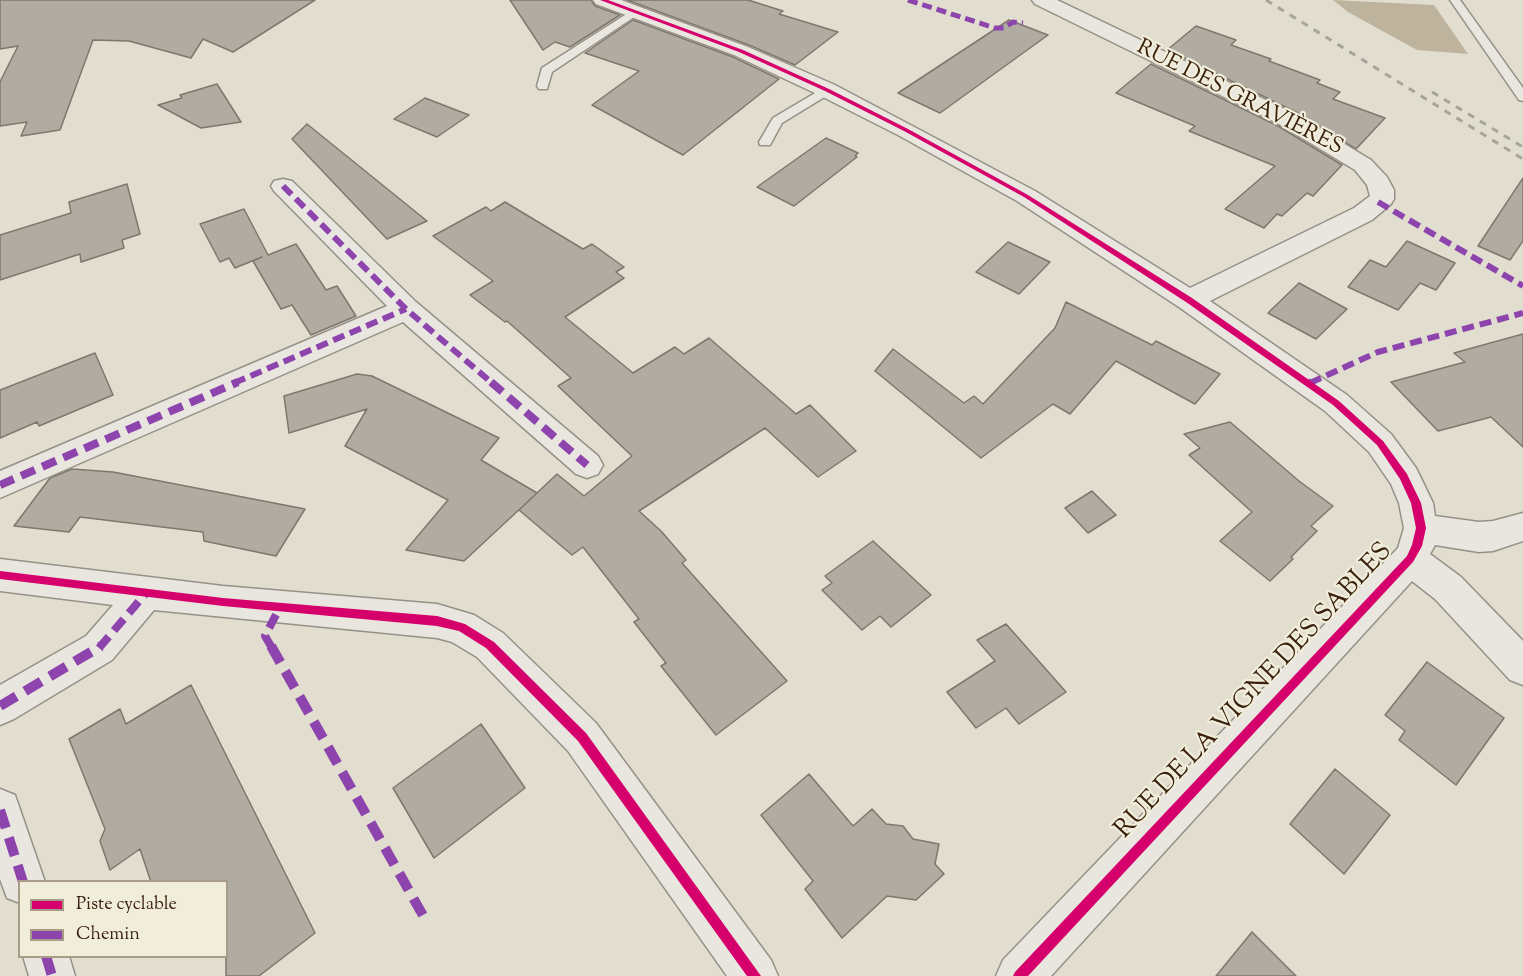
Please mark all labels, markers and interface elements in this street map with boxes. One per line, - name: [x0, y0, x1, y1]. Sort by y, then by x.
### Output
- street label: RUE DES GRAVIÈRES: [1131, 35, 1347, 163]
- street label: RUE DE LA VIGNE DES SABLES: [1110, 538, 1400, 846]
- legend: [18, 880, 228, 958]
- text: Piste cyclable: [76, 892, 177, 918]
- text: Chemin: [76, 922, 140, 948]

